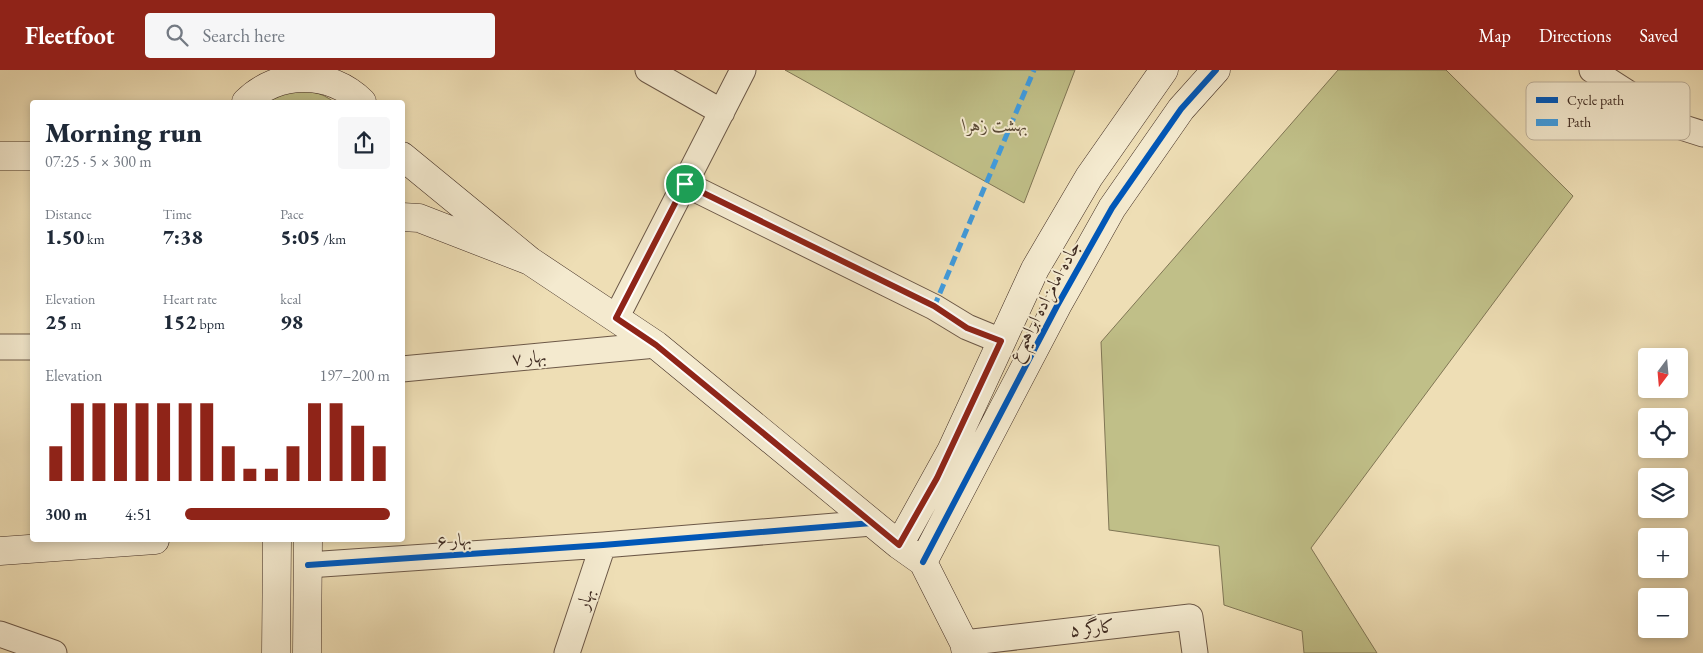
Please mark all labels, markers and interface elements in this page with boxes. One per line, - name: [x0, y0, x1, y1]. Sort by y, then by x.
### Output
- search box: [145, 13, 495, 58]
- text: Fleetfoot: [25, 20, 115, 51]
- icon: search: [163, 21, 191, 49]
- text: Search here: [203, 23, 285, 48]
- text: Map: [1479, 24, 1511, 47]
- text: Directions: [1539, 24, 1611, 47]
- text: Saved: [1639, 24, 1678, 47]
- legend: [1526, 82, 1690, 140]
- text: Cycle path: [1567, 91, 1624, 109]
- park label: بهشت زهرا: [962, 113, 1027, 137]
- text: Path: [1567, 113, 1591, 131]
- text: Morning run: [45, 114, 202, 150]
- button: share: [338, 117, 390, 169]
- text: 07:25 · 5 × 300 m: [45, 151, 152, 172]
- pin: [664, 163, 706, 205]
- icon: arrive: [671, 170, 699, 198]
- text: Distance: [45, 205, 92, 223]
- text: Time: [163, 205, 192, 223]
- text: Pace: [280, 205, 304, 223]
- text: 1.50: [45, 223, 84, 250]
- text: 7:38: [163, 223, 203, 250]
- text: 5:05: [280, 223, 320, 250]
- text: km: [84, 230, 105, 248]
- text: /km: [320, 230, 346, 248]
- street label: جاده امامزاده ابراهیم ع: [1002, 237, 1091, 368]
- text: Elevation: [45, 290, 95, 308]
- text: Heart rate: [163, 290, 217, 308]
- text: kcal: [280, 290, 301, 308]
- text: 25: [45, 308, 68, 335]
- text: 152: [163, 308, 197, 335]
- text: 98: [280, 308, 303, 335]
- text: m: [68, 315, 81, 333]
- text: bpm: [197, 315, 225, 333]
- street label: بهار ۷: [511, 344, 547, 370]
- north arrow: [1638, 348, 1688, 398]
- map controls: [1638, 348, 1688, 638]
- text: Elevation: [45, 365, 103, 386]
- text: 197–200 m: [319, 365, 390, 386]
- button: locate: [1638, 408, 1688, 458]
- button: layers: [1638, 468, 1688, 518]
- text: 300 m: [45, 504, 87, 525]
- text: 4:51: [125, 504, 152, 525]
- street label: بهار ۶: [436, 527, 472, 553]
- button: +: [1638, 528, 1688, 578]
- street label: بهار: [570, 585, 600, 615]
- button: −: [1638, 588, 1688, 638]
- street label: کارگر ۵: [1068, 614, 1116, 641]

